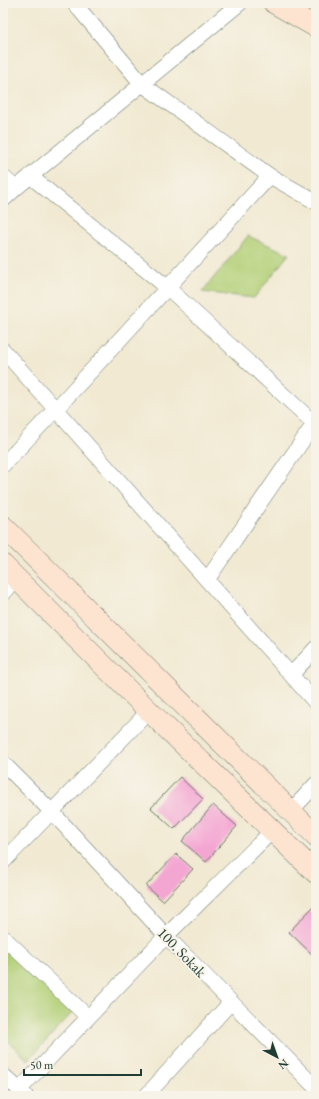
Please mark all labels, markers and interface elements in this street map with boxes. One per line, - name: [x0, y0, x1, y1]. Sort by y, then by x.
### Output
- street label: 100. Sokak: [154, 923, 211, 982]
- north arrow: [257, 1037, 297, 1077]
- scale bar: [24, 1051, 141, 1077]
- text: N: [276, 1056, 292, 1073]
- text: 50 m: [30, 1057, 54, 1073]

